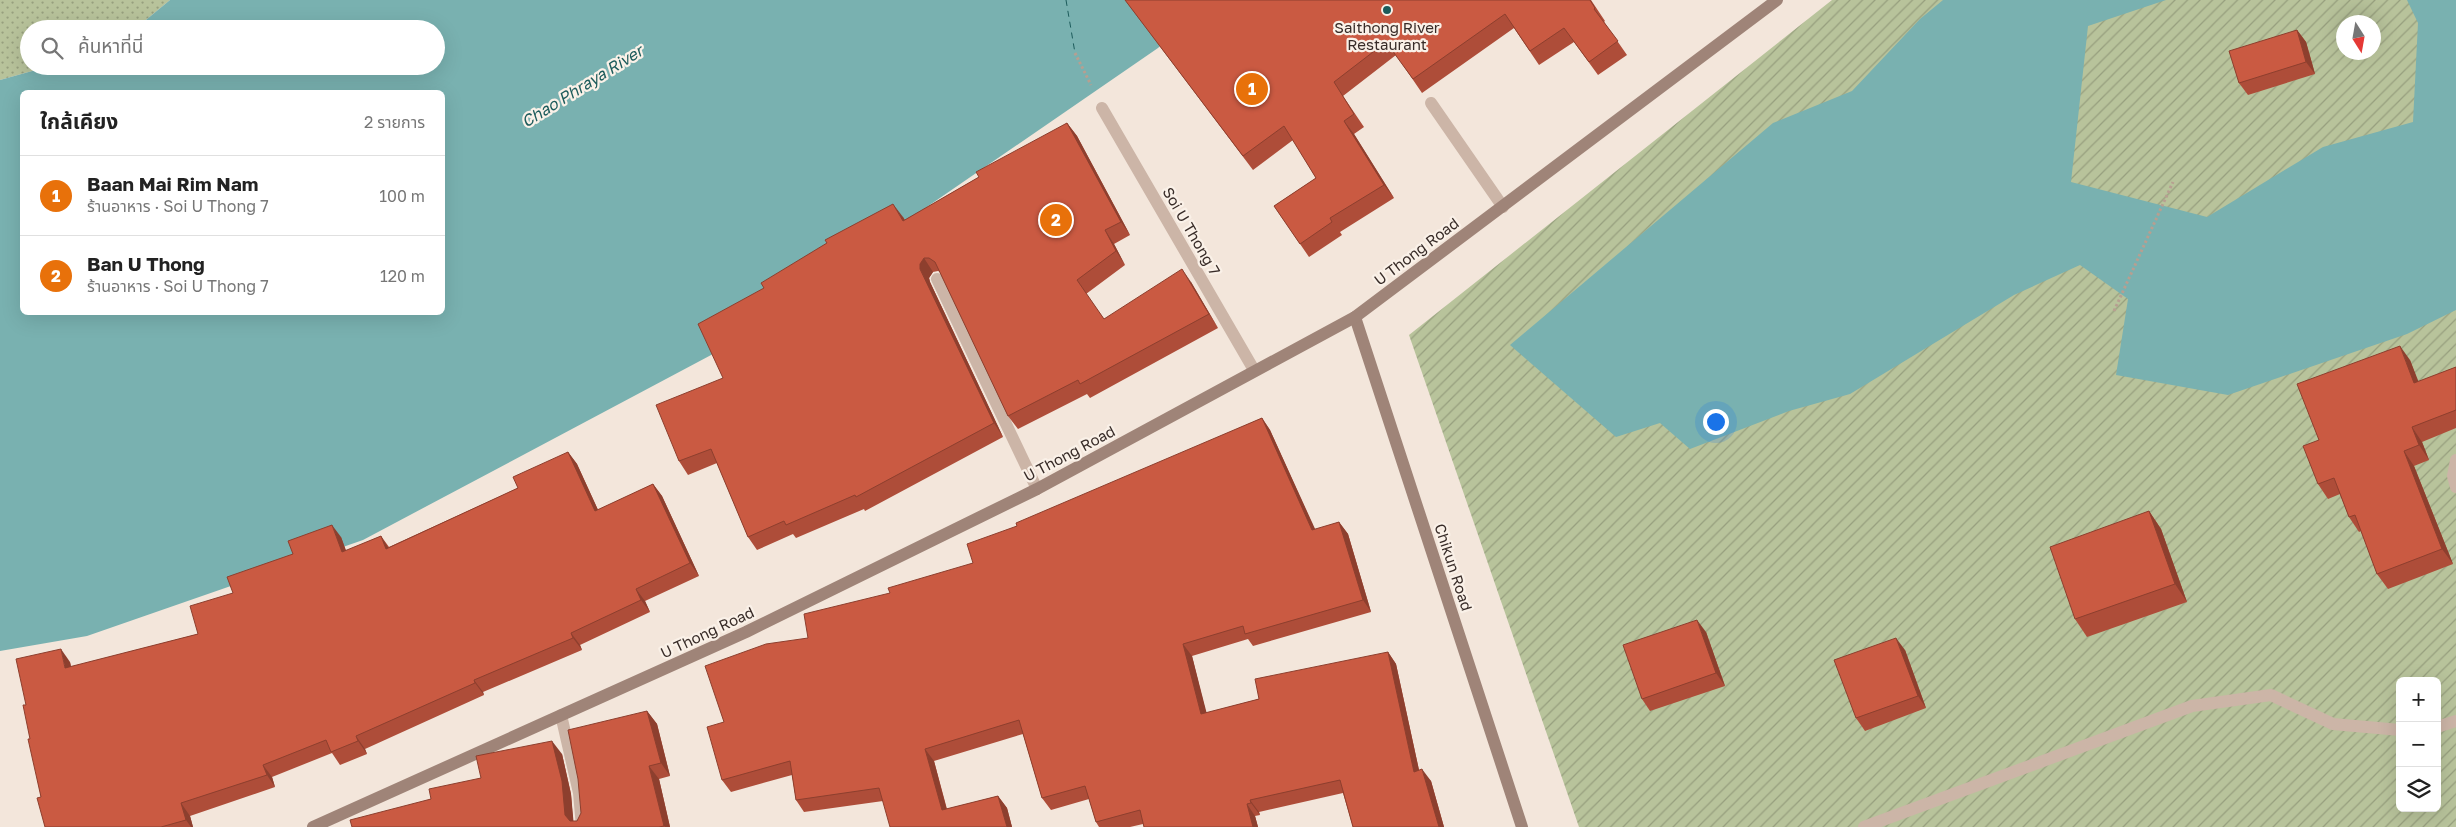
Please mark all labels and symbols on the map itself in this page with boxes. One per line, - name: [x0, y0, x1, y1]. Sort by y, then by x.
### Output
- marker: Saithong River Restaurant: [1381, 4, 1393, 16]
- north arrow: [2336, 15, 2381, 60]
- place label: Saithong River Restaurant: [1334, 18, 1440, 53]
- water label: Chao Phraya River: [518, 39, 649, 131]
- pin: 1: [1236, 70, 1268, 108]
- street label: Soi U Thong 7: [1160, 184, 1225, 278]
- pin: 2: [1040, 201, 1072, 239]
- street label: U Thong Road: [1370, 213, 1462, 289]
- your location: [1703, 409, 1729, 435]
- street label: U Thong Road: [1020, 421, 1118, 485]
- street label: Chikun Road: [1431, 521, 1477, 613]
- street label: U Thong Road: [657, 602, 757, 662]

